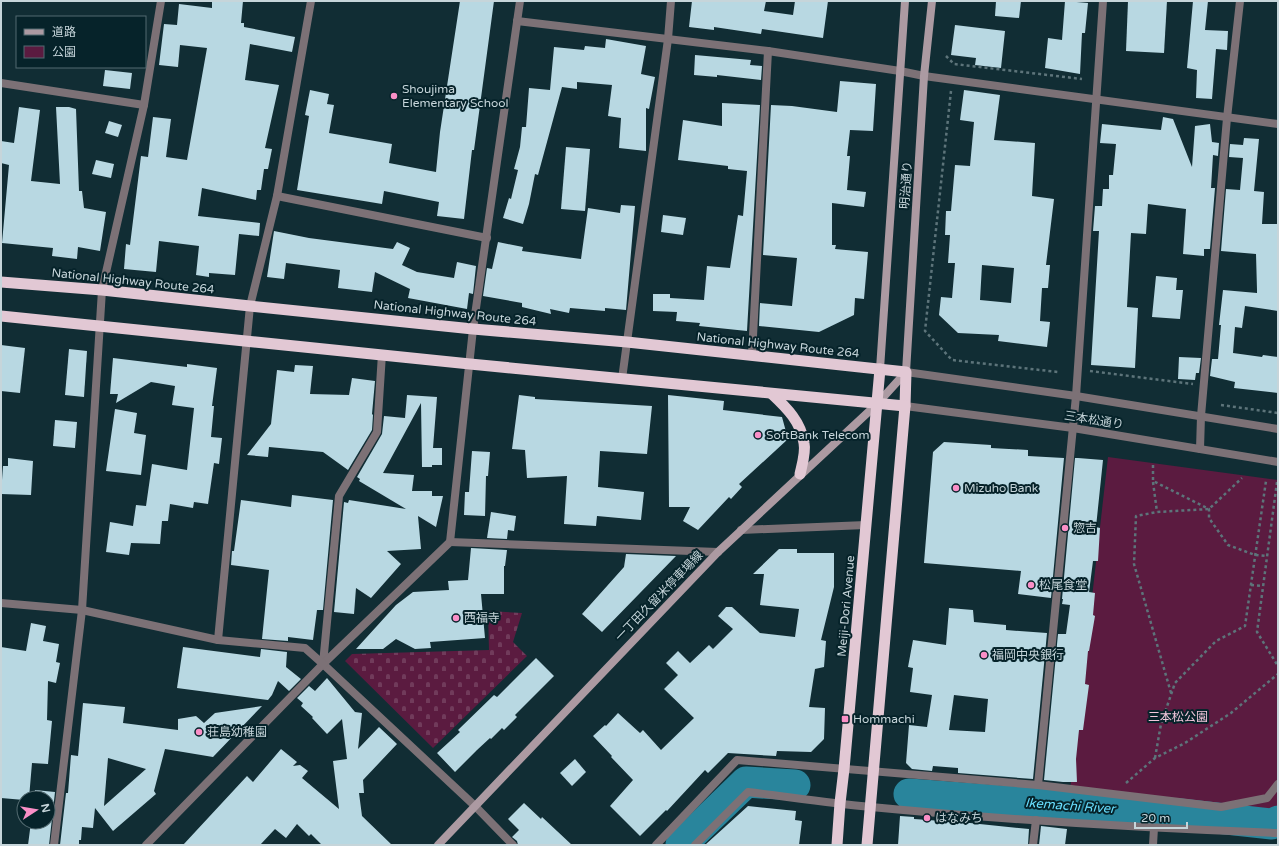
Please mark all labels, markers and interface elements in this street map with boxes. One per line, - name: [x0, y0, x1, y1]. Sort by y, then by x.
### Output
- legend: [16, 16, 146, 68]
- text: 道路: [52, 25, 76, 39]
- text: 公園: [52, 45, 76, 59]
- place label: Shoujima Elementary School: [402, 82, 509, 110]
- marker: Shoujima Elementary School: [389, 91, 399, 101]
- street label: 明治通り: [897, 161, 915, 209]
- street label: National Highway Route 264: [51, 265, 216, 297]
- street label: National Highway Route 264: [373, 297, 538, 329]
- street label: National Highway Route 264: [696, 329, 861, 361]
- street label: 三本松通り: [1063, 408, 1125, 432]
- place label: SoftBank Telecom: [766, 428, 869, 442]
- marker: SoftBank Telecom: [753, 430, 763, 440]
- place label: Mizuho Bank: [964, 481, 1039, 495]
- marker: Mizuho Bank: [951, 483, 961, 493]
- place label: 惣吉: [1073, 521, 1097, 535]
- marker: 惣吉: [1060, 523, 1070, 533]
- street label: 一丁田久留米停車場線: [612, 548, 706, 644]
- street label: Meiji-Dori Avenue: [835, 554, 857, 657]
- place label: 松尾食堂: [1039, 578, 1087, 592]
- marker: 松尾食堂: [1026, 580, 1036, 590]
- place label: 西福寺: [464, 611, 500, 625]
- marker: 西福寺: [451, 613, 461, 623]
- place label: 福岡中央銀行: [992, 648, 1064, 662]
- marker: 福岡中央銀行: [979, 650, 989, 660]
- park label: 三本松公園: [1148, 710, 1208, 724]
- place label: Hommachi: [853, 712, 915, 726]
- marker: Hommachi: [840, 714, 850, 724]
- place label: 荘島幼稚園: [207, 725, 267, 739]
- marker: 荘島幼稚園: [194, 727, 204, 737]
- north arrow: [16, 790, 56, 830]
- water label: Ikemachi River: [1024, 795, 1118, 817]
- text: N: [38, 802, 53, 814]
- scale bar: [1135, 804, 1187, 830]
- place label: はなみち: [935, 811, 983, 825]
- text: 20 m: [1141, 811, 1170, 825]
- marker: はなみち: [922, 813, 932, 823]

